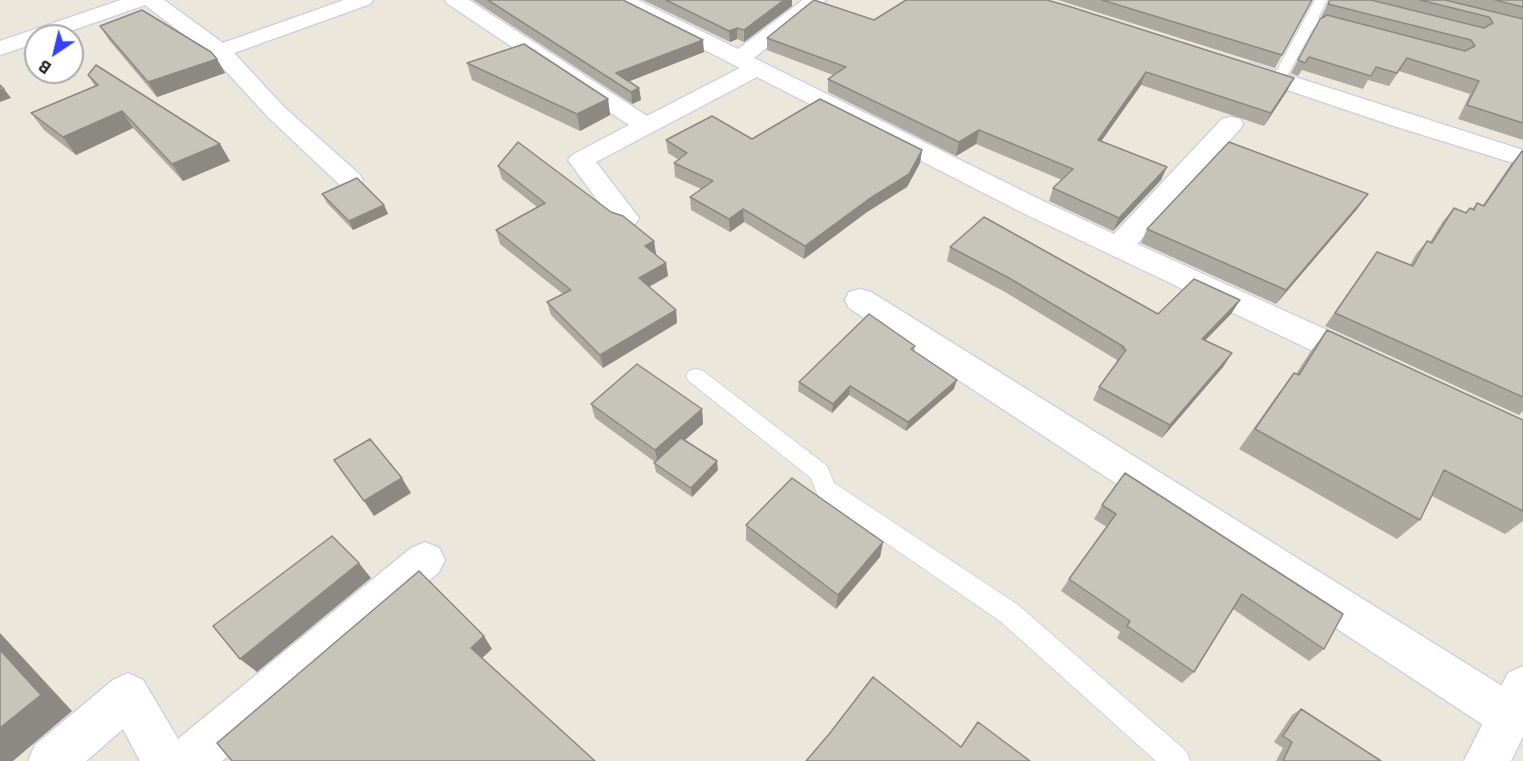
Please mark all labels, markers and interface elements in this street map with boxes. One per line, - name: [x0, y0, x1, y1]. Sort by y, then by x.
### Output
- north arrow: [24, 24, 84, 84]
- text: B: [35, 56, 55, 78]

